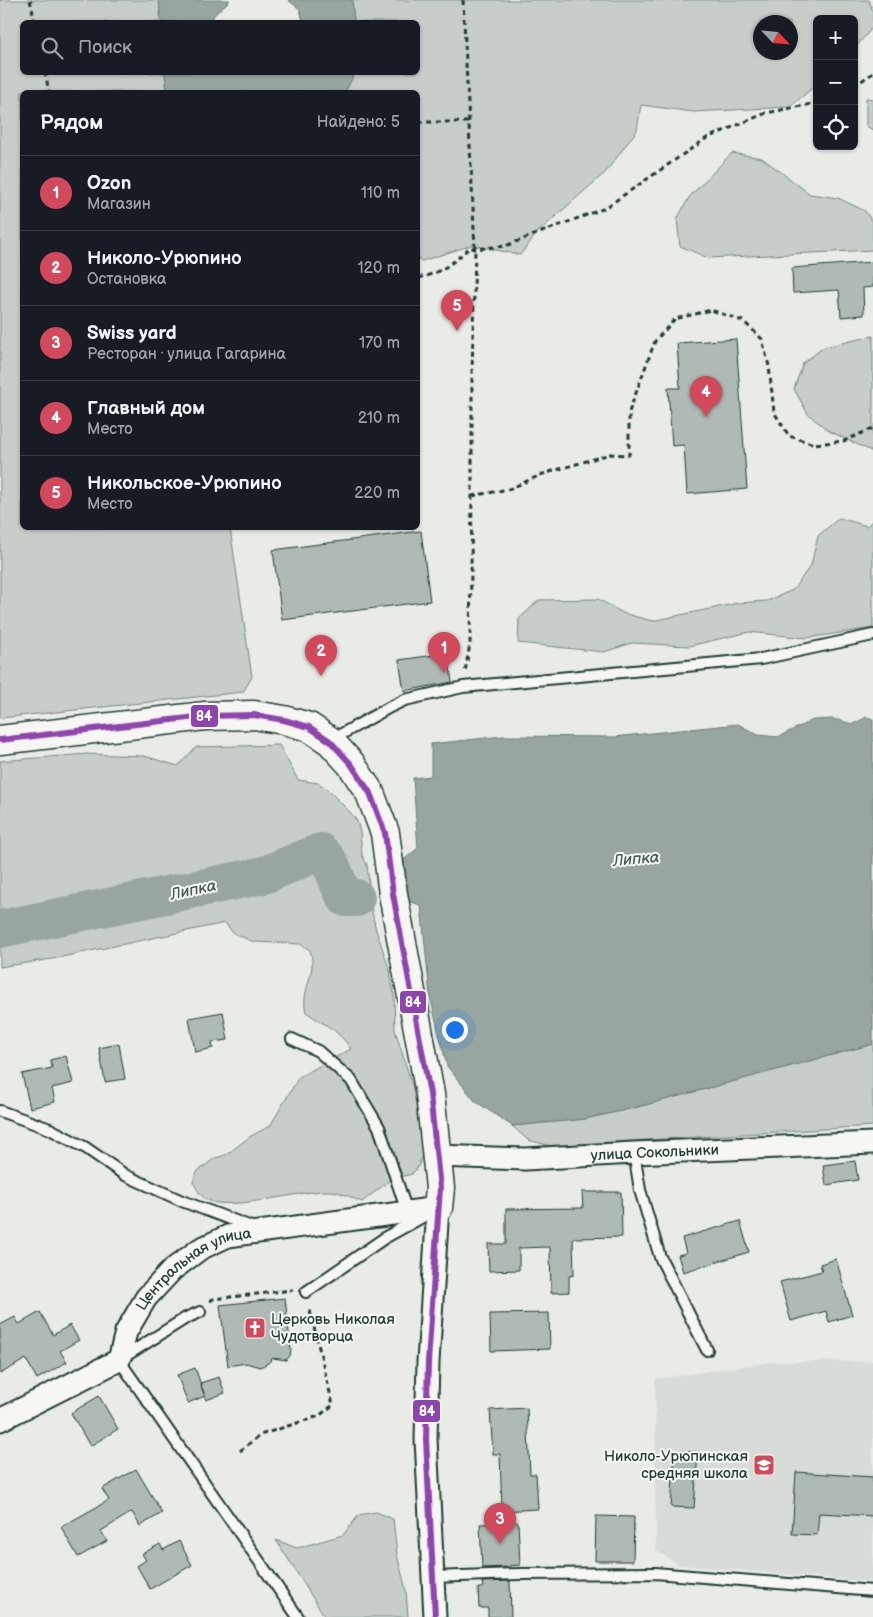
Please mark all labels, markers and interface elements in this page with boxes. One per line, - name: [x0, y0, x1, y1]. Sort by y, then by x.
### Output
- north arrow: [753, 15, 798, 60]
- map controls: [813, 15, 858, 150]
- button: +: [813, 15, 858, 60]
- search box: [20, 20, 420, 75]
- icon: search: [38, 34, 66, 62]
- text: Поиск: [78, 36, 132, 59]
- button: −: [813, 60, 858, 105]
- button: locate: [813, 105, 858, 150]
- text: Рядом: [40, 110, 103, 135]
- text: Найдено: 5: [317, 113, 400, 132]
- text: Ozon: [87, 172, 131, 195]
- text: 1: [53, 184, 59, 203]
- text: 110 m: [361, 184, 400, 203]
- text: Магазин: [87, 195, 151, 214]
- text: Николо-Урюпино: [87, 247, 242, 270]
- text: 2: [51, 259, 61, 278]
- text: 120 m: [357, 259, 400, 278]
- text: Остановка: [87, 270, 166, 289]
- pin: 5: [441, 290, 473, 331]
- text: Swiss yard: [87, 322, 177, 345]
- text: 3: [51, 334, 61, 353]
- text: 170 m: [359, 334, 400, 353]
- text: Ресторан · улица Гагарина: [87, 345, 286, 364]
- pin: 4: [690, 376, 722, 417]
- text: Главный дом: [87, 397, 205, 420]
- text: 4: [51, 409, 61, 428]
- text: 210 m: [358, 409, 400, 428]
- text: Место: [87, 420, 133, 439]
- text: Никольское-Урюпино: [87, 472, 282, 495]
- text: 5: [51, 484, 61, 503]
- text: 220 m: [354, 484, 400, 503]
- text: Место: [87, 495, 133, 514]
- pin: 1: [428, 632, 460, 673]
- pin: 2: [305, 635, 337, 676]
- line badge: 84: [190, 704, 219, 728]
- text: 84: [196, 708, 213, 725]
- water label: Липка: [611, 848, 660, 871]
- water label: Липка: [168, 876, 218, 905]
- line badge: 84: [399, 990, 427, 1014]
- text: 84: [405, 994, 422, 1011]
- your location: [442, 1017, 468, 1043]
- street label: улица Сокольники: [590, 1140, 719, 1165]
- street label: Центральная улица: [132, 1224, 253, 1314]
- place label: Церковь Николая Чудотворца: [271, 1310, 395, 1346]
- church icon: Церковь Николая Чудотворца: [243, 1316, 267, 1340]
- line badge: 84: [412, 1399, 441, 1423]
- text: 84: [419, 1403, 436, 1420]
- place label: Николо-Урюпинская средняя школа: [604, 1447, 748, 1483]
- school or university icon: Николо-Урюпинская средняя школа: [752, 1453, 776, 1477]
- pin: 3: [484, 1503, 516, 1544]

